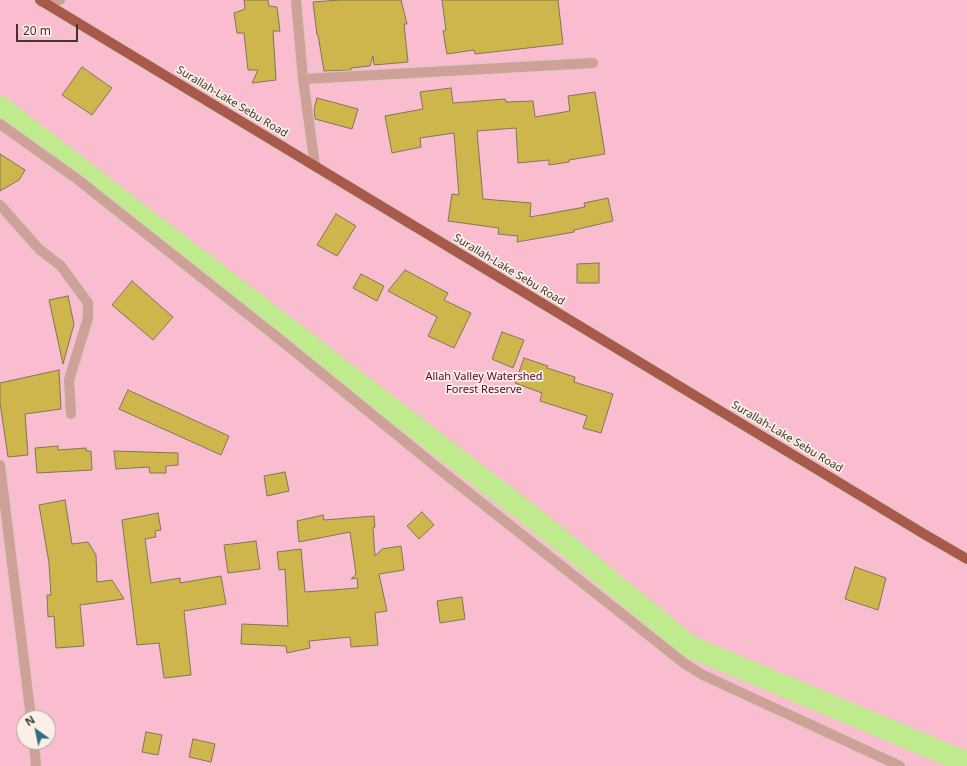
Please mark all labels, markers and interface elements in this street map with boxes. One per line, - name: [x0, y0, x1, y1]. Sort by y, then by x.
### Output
- scale bar: [18, 16, 80, 42]
- text: 20 m: [23, 22, 51, 39]
- street label: Surallah-Lake Sebu Road: [174, 64, 290, 140]
- street label: Surallah-Lake Sebu Road: [451, 232, 567, 308]
- park label: Allah Valley Watershed Forest Reserve: [425, 370, 543, 396]
- street label: Surallah-Lake Sebu Road: [729, 399, 845, 475]
- north arrow: [16, 710, 56, 750]
- text: N: [22, 712, 38, 729]

